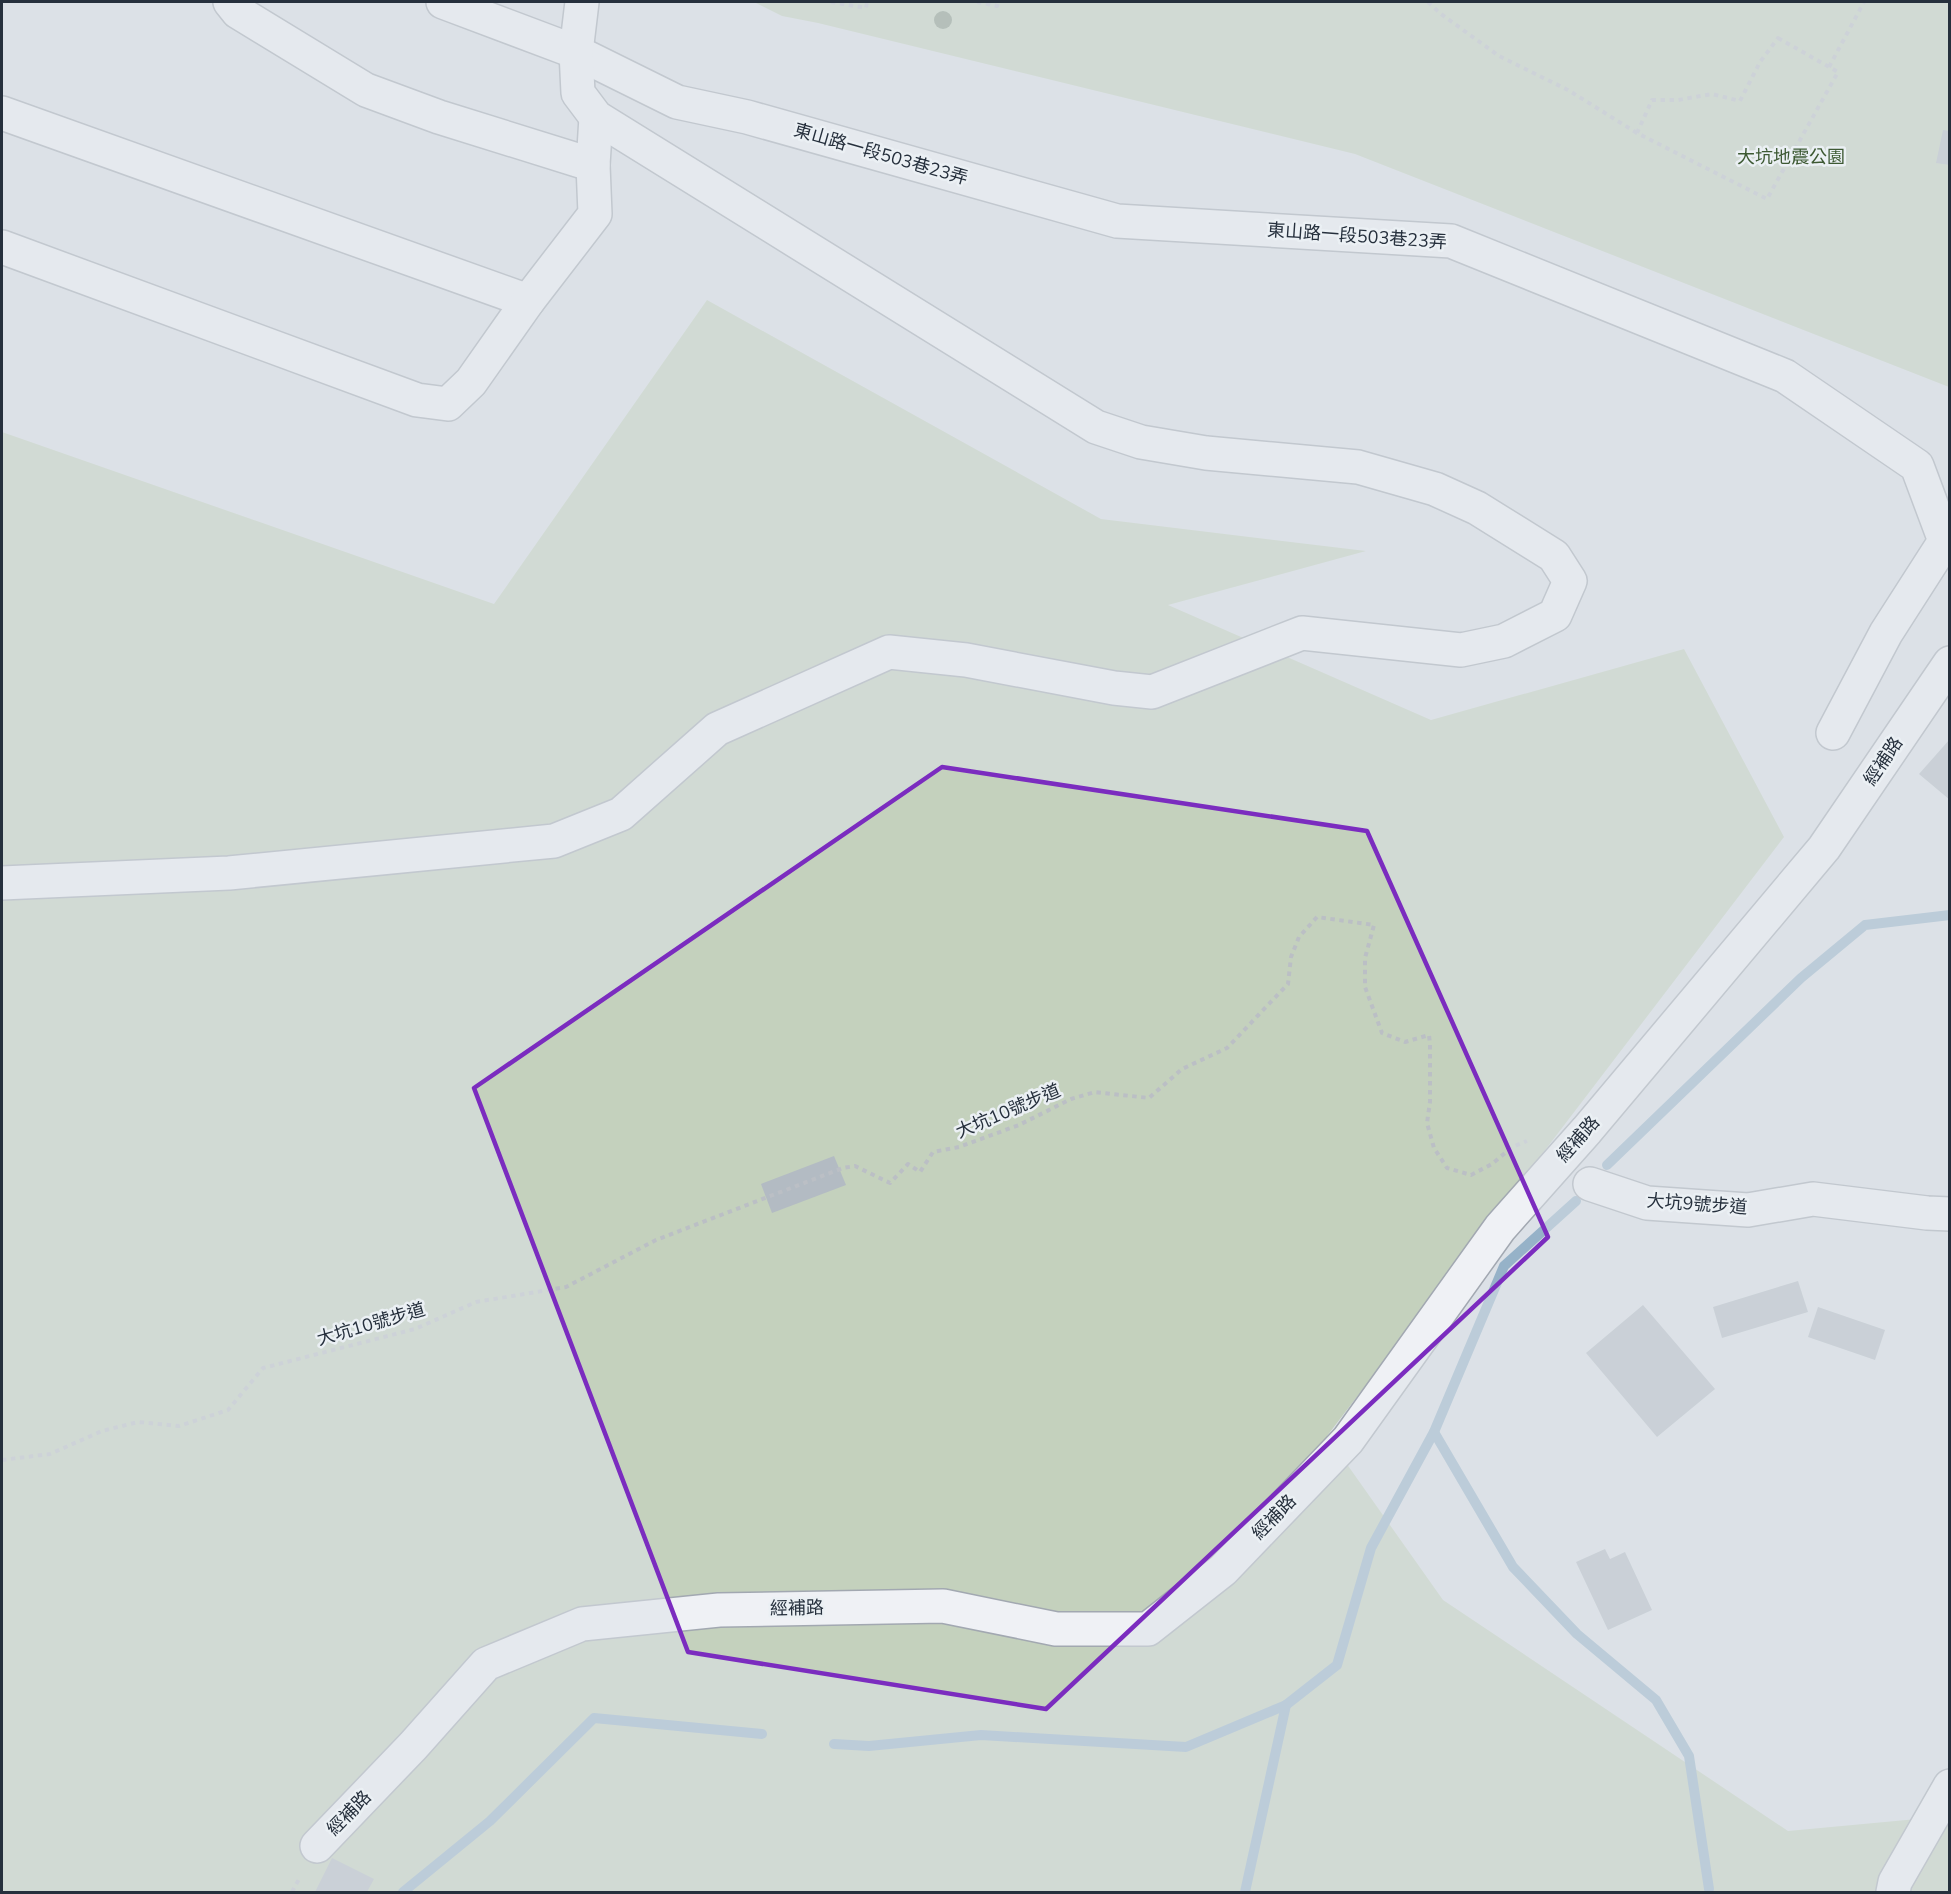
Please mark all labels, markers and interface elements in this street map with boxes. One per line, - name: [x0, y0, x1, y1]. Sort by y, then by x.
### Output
- street label: 東山路一段503巷23弄: [791, 118, 971, 190]
- park label: 大坑地震公園: [1737, 145, 1845, 169]
- street label: 東山路一段503巷23弄: [1266, 218, 1448, 254]
- street label: 經補路: [1858, 732, 1908, 790]
- street label: 大坑10號步道: [952, 1078, 1064, 1144]
- street label: 經補路: [1551, 1111, 1605, 1167]
- street label: 大坑9號步道: [1646, 1189, 1748, 1219]
- street label: 大坑10號步道: [314, 1297, 428, 1351]
- street label: 經補路: [1247, 1489, 1301, 1545]
- street label: 經補路: [770, 1596, 824, 1620]
- street label: 經補路: [322, 1785, 376, 1841]

